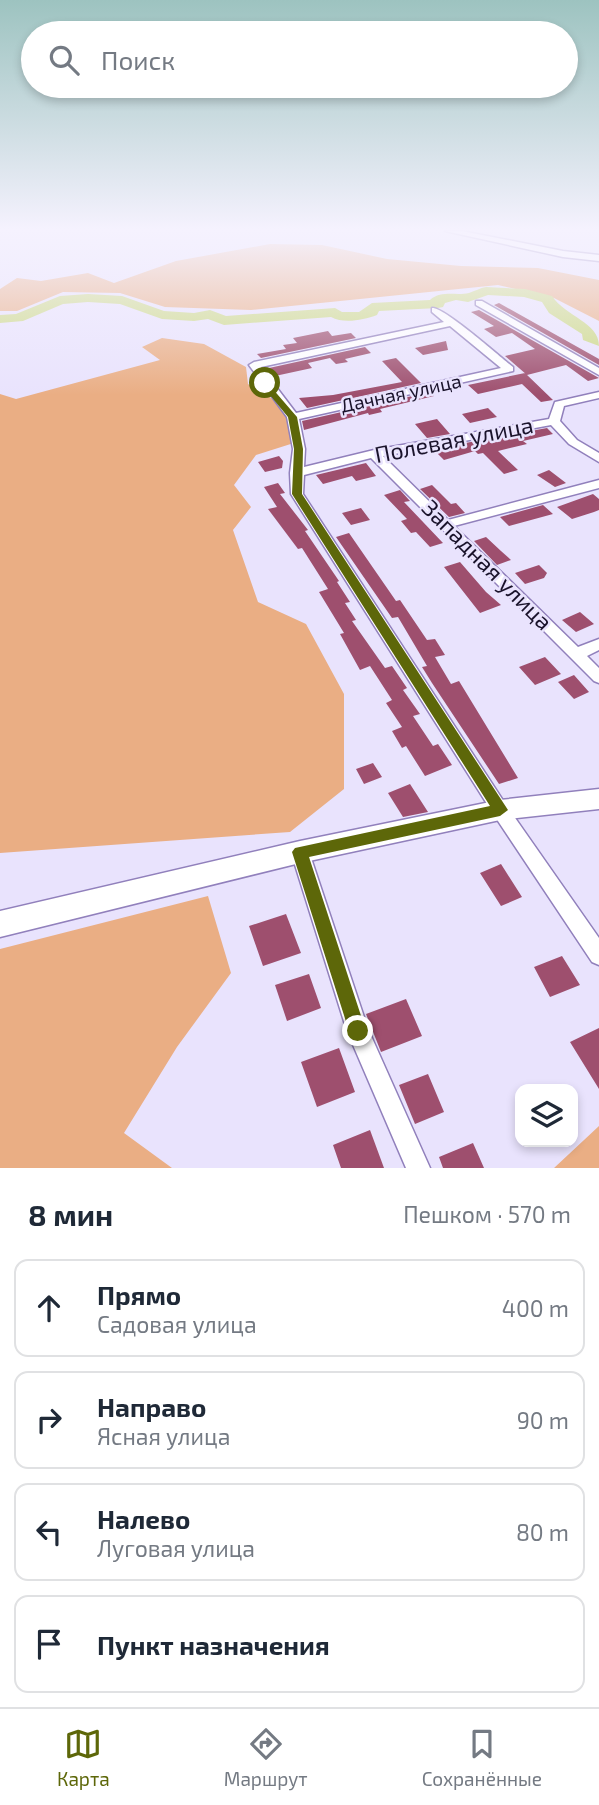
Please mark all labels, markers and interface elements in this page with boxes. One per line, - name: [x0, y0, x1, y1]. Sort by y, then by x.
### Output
- search box: [21, 21, 578, 98]
- icon: search: [45, 41, 83, 79]
- text: Поиск: [101, 44, 175, 75]
- route start: [249, 367, 280, 398]
- street label: Дачная улица: [338, 368, 464, 418]
- street label: Полевая улица: [372, 410, 536, 469]
- street label: Западная улица: [416, 493, 559, 636]
- route end: [342, 1015, 373, 1046]
- map controls: [515, 1084, 578, 1147]
- button: layers: [515, 1084, 578, 1147]
- text: 8 мин: [28, 1196, 113, 1232]
- text: Пешком · 570 m: [403, 1200, 571, 1228]
- text: Прямо: [97, 1279, 181, 1310]
- icon: ahead: [30, 1289, 68, 1327]
- text: 400 m: [502, 1294, 569, 1322]
- text: Садовая улица: [97, 1310, 257, 1338]
- text: Направо: [97, 1391, 206, 1422]
- icon: right: [30, 1401, 68, 1439]
- text: 90 m: [517, 1406, 569, 1434]
- text: Ясная улица: [97, 1422, 230, 1450]
- text: Налево: [97, 1503, 190, 1534]
- icon: left: [30, 1513, 68, 1551]
- text: 80 m: [516, 1518, 569, 1546]
- text: Луговая улица: [97, 1534, 255, 1562]
- icon: arrive: [30, 1625, 68, 1663]
- text: Пункт назначения: [97, 1629, 330, 1660]
- tab: Карта: [57, 1725, 110, 1790]
- tab: Маршрут: [224, 1725, 308, 1790]
- tab: Сохранённые: [422, 1725, 542, 1790]

